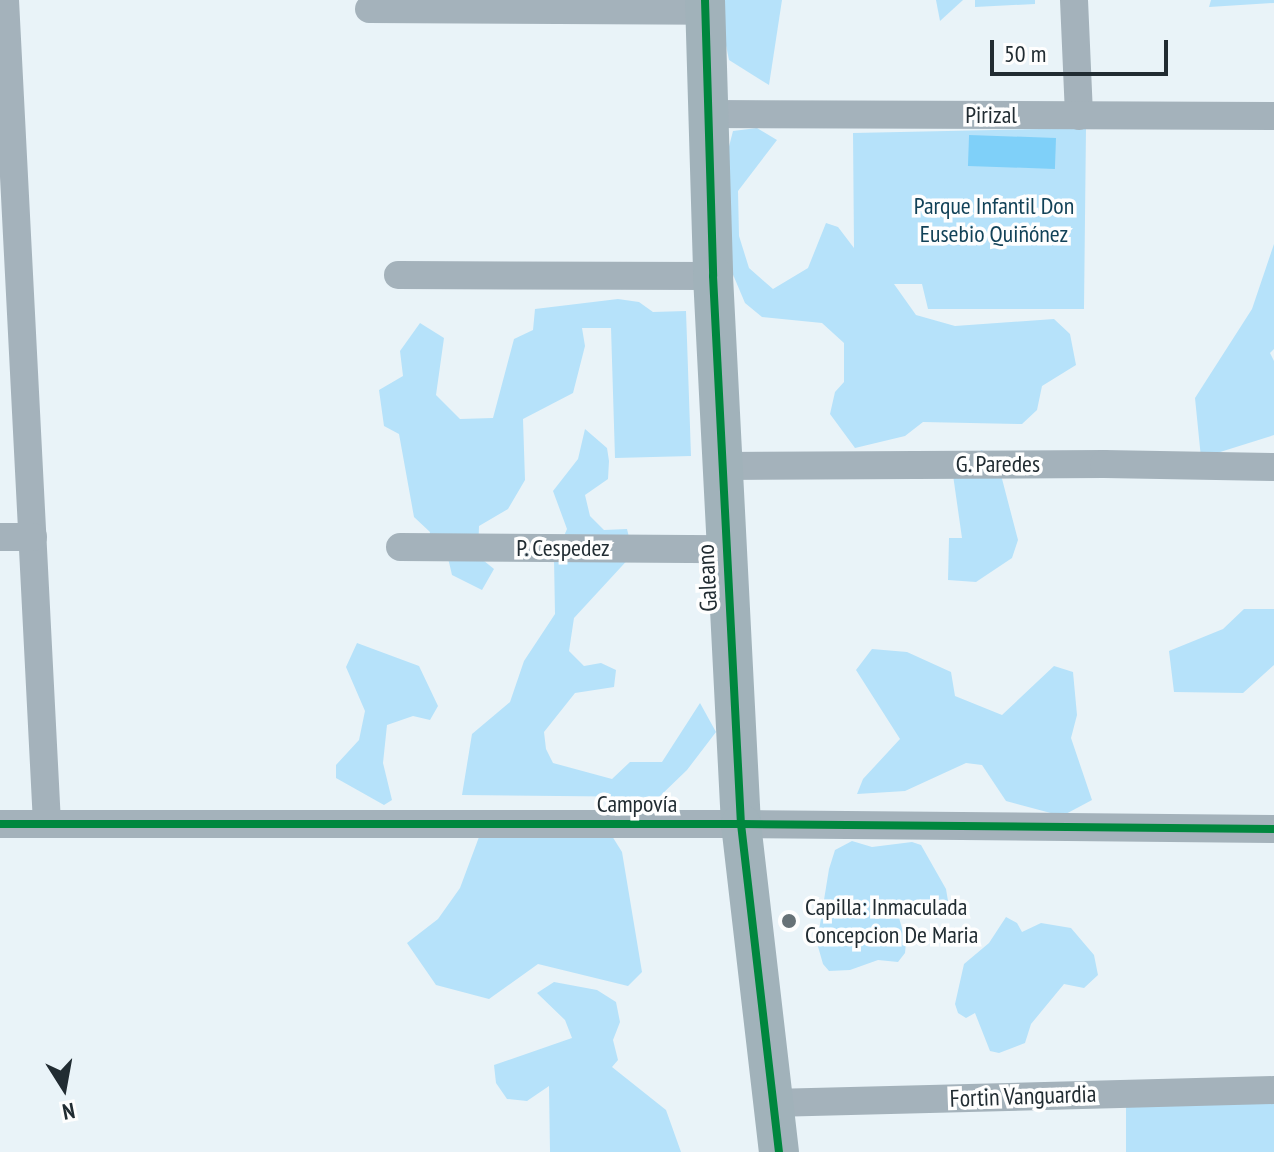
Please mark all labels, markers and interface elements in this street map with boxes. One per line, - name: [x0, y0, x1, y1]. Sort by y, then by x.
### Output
- scale bar: [994, 24, 1172, 74]
- text: 50 m: [1004, 38, 1046, 69]
- street label: Pirizal: [965, 101, 1017, 129]
- park label: Parque Infantil Don Eusebio Quiñónez: [914, 192, 1074, 248]
- street label: G. Paredes: [955, 450, 1041, 478]
- street label: P. Cespedez: [515, 534, 611, 562]
- street label: Galeano: [691, 544, 723, 612]
- street label: Campovía: [597, 790, 677, 818]
- place label: Capilla: Inmaculada Concepcion De Maria: [805, 893, 978, 949]
- marker: Capilla: Inmaculada Concepcion De Maria: [780, 912, 798, 930]
- north arrow: [24, 1048, 104, 1128]
- street label: Fortin Vanguardia: [949, 1079, 1097, 1113]
- text: N: [60, 1097, 77, 1126]

